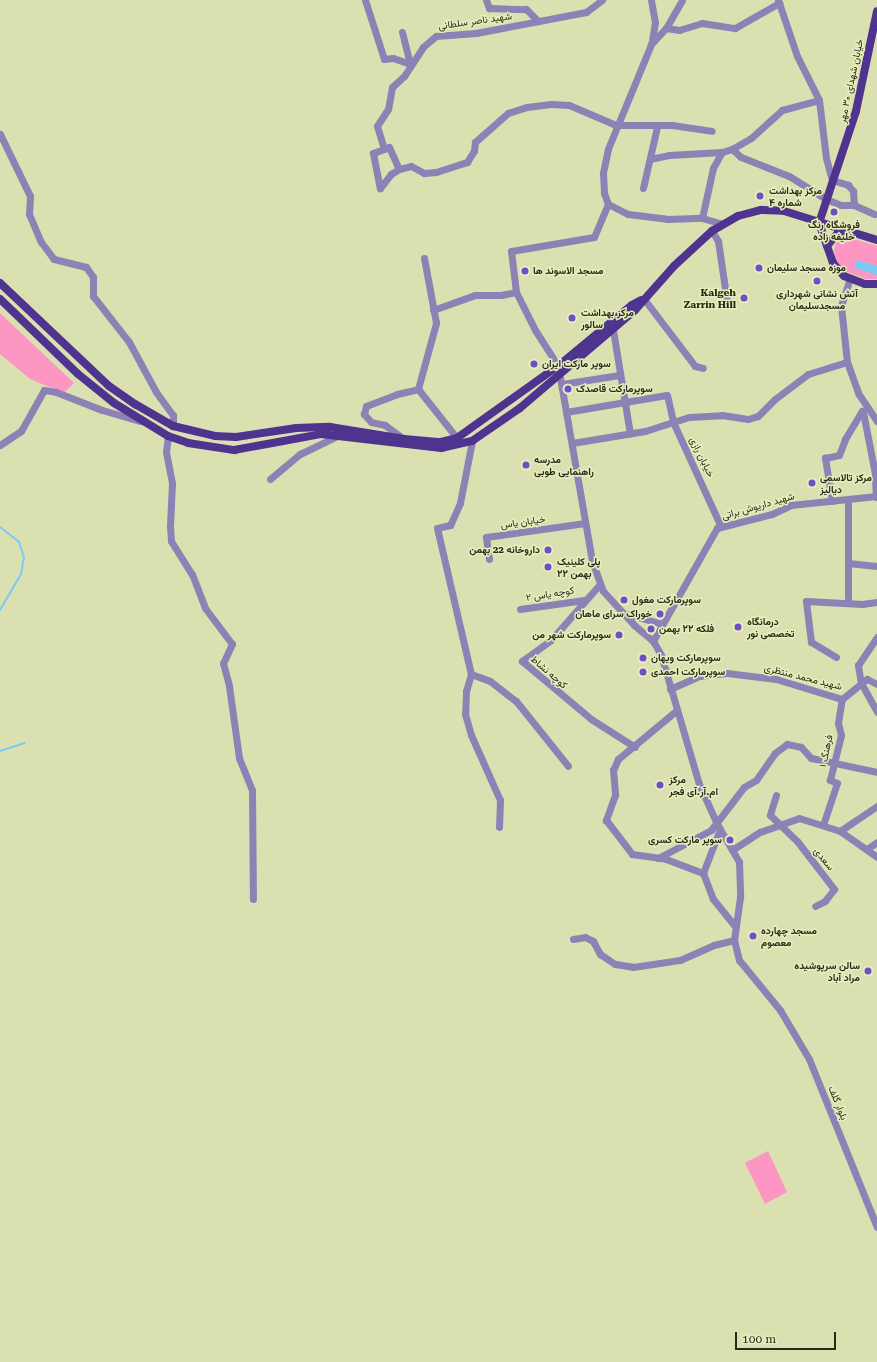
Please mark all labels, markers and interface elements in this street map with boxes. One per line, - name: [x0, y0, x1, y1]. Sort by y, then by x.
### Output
- street label: شهید ناصر سلطانی: [437, 10, 513, 32]
- street label: خیابان شهدای ۳۰ مهر: [836, 38, 866, 124]
- place label: مرکز بهداشت شماره ۴: [769, 184, 822, 208]
- marker: مرکز بهداشت شماره ۴: [754, 190, 766, 202]
- marker: فروشگاه رنگ خلیفه زاده: [829, 207, 839, 217]
- place label: فروشگاه رنگ خلیفه زاده: [808, 218, 860, 242]
- place label: موزه مسجد سلیمان: [767, 262, 846, 274]
- marker: موزه مسجد سلیمان: [754, 263, 764, 273]
- place label: مسجد الاسوند ها: [533, 265, 603, 277]
- marker: مسجد الاسوند ها: [520, 266, 530, 276]
- marker: آتش نشانی شهرداری مسجدسلیمان: [812, 276, 822, 286]
- place label: Kalgeh Zarrin Hill: [684, 286, 736, 310]
- place label: آتش نشانی شهرداری مسجدسلیمان: [776, 287, 858, 310]
- marker: Kalgeh Zarrin Hill: [739, 293, 749, 303]
- place label: مرکز بهداشت سالور: [581, 306, 634, 330]
- marker: مرکز بهداشت سالور: [566, 312, 578, 324]
- place label: سوپر مارکت ایران: [542, 358, 611, 370]
- marker: سوپر مارکت ایران: [529, 359, 539, 369]
- place label: سوپرمارکت قاصدک: [576, 383, 653, 395]
- marker: سوپرمارکت قاصدک: [563, 384, 573, 394]
- street label: خیابان رازی: [687, 435, 717, 479]
- place label: مدرسه راهنمایی طوبی: [534, 453, 594, 476]
- marker: مدرسه راهنمایی طوبی: [521, 460, 531, 470]
- place label: مرکز تالاسمی دیالیز: [820, 471, 872, 494]
- marker: مرکز تالاسمی دیالیز: [807, 478, 817, 488]
- street label: شهید داریوش براتی: [720, 490, 796, 522]
- street label: خیابان یاس: [500, 513, 546, 531]
- place label: داروخانه 22 بهمن: [469, 544, 540, 556]
- marker: داروخانه 22 بهمن: [543, 545, 553, 555]
- place label: پلی کلینیک ۲۲ بهمن: [557, 555, 600, 578]
- marker: پلی کلینیک ۲۲ بهمن: [542, 561, 554, 573]
- street label: کوچه یاس ۲: [525, 584, 575, 604]
- place label: سوپرمارکت مغول: [632, 594, 701, 606]
- marker: سوپرمارکت مغول: [619, 595, 629, 605]
- place label: خوراک سرای ماهان: [575, 608, 652, 620]
- marker: خوراک سرای ماهان: [655, 609, 665, 619]
- place label: درمانگاه تخصصی نور: [747, 615, 794, 638]
- marker: درمانگاه تخصصی نور: [732, 621, 744, 633]
- place label: فلکه ۲۲ بهمن: [659, 623, 714, 635]
- marker: فلکه ۲۲ بهمن: [646, 624, 656, 634]
- place label: سوپرمارکت شهر من: [532, 629, 611, 641]
- marker: سوپرمارکت شهر من: [614, 630, 624, 640]
- place label: سوپرمارکت ویهان: [651, 652, 721, 664]
- street label: کوچه نشاط: [528, 653, 570, 691]
- marker: سوپرمارکت ویهان: [638, 653, 648, 663]
- street label: شهید محمد منتظری: [763, 661, 843, 693]
- place label: سوپرمارکت احمدی: [651, 666, 725, 678]
- marker: سوپرمارکت احمدی: [638, 667, 648, 677]
- street label: فرهنگ ۱: [817, 734, 835, 768]
- place label: مرکز ام.آر.آی فجر: [669, 773, 718, 796]
- marker: مرکز ام.آر.آی فجر: [654, 779, 666, 791]
- place label: سوپر مارکت کسری: [648, 834, 722, 846]
- marker: سوپر مارکت کسری: [725, 835, 735, 845]
- street label: سعدی: [811, 845, 837, 873]
- place label: مسجد چهارده معصوم: [761, 924, 817, 948]
- marker: مسجد چهارده معصوم: [748, 931, 758, 941]
- place label: سالن سرپوشیده مراد آباد: [794, 959, 860, 982]
- marker: سالن سرپوشیده مراد آباد: [863, 966, 873, 976]
- street label: بلوار گلف: [826, 1084, 850, 1122]
- scale bar: [737, 1324, 838, 1350]
- text: 100 m: [742, 1332, 776, 1346]

